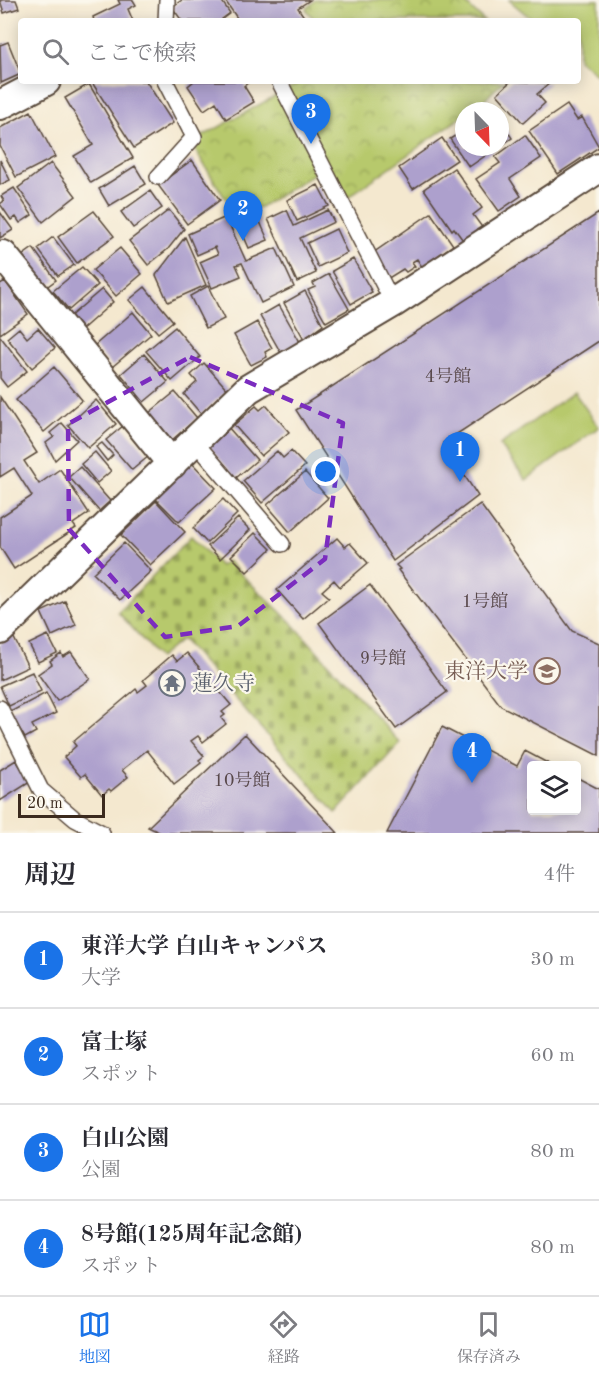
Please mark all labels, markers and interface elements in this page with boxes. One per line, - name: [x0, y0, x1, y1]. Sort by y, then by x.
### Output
- search box: [18, 18, 581, 84]
- icon: search: [39, 35, 72, 68]
- text: ここで検索: [87, 43, 197, 65]
- pin: 3: [292, 94, 330, 144]
- north arrow: [455, 102, 509, 156]
- pin: 2: [224, 192, 262, 241]
- house number: 4号館: [425, 366, 471, 386]
- pin: 1: [440, 432, 480, 482]
- your location: [311, 457, 340, 486]
- house number: 1号館: [462, 591, 508, 611]
- house number: 9号館: [360, 648, 406, 668]
- school or university icon: 東洋大学: [532, 656, 562, 686]
- place label: 東洋大学: [444, 660, 528, 683]
- temple icon: 蓮久寺: [157, 668, 187, 698]
- place label: 蓮久寺: [192, 672, 255, 695]
- pin: 4: [452, 734, 492, 783]
- map controls: [527, 761, 581, 815]
- button: layers: [527, 761, 581, 815]
- house number: 10号館: [214, 770, 270, 790]
- scale bar: [18, 791, 105, 818]
- text: 20 m: [27, 796, 63, 812]
- text: 周辺: [24, 863, 76, 889]
- text: 4件: [543, 865, 575, 885]
- text: 東洋大学 白山キャンパス: [81, 936, 328, 958]
- text: 1: [38, 950, 49, 970]
- text: 30 m: [530, 950, 575, 970]
- text: 大学: [81, 969, 121, 989]
- text: 富士塚: [81, 1032, 147, 1054]
- text: 2: [38, 1046, 49, 1066]
- text: 60 m: [530, 1046, 575, 1066]
- text: スポット: [81, 1065, 161, 1085]
- text: 白山公園: [81, 1128, 169, 1150]
- text: 3: [38, 1142, 49, 1162]
- text: 80 m: [530, 1142, 575, 1162]
- text: 公園: [81, 1161, 121, 1181]
- text: 8号館(125周年記念館): [81, 1224, 302, 1246]
- text: 4: [38, 1238, 49, 1258]
- text: 80 m: [530, 1238, 575, 1258]
- text: スポット: [81, 1257, 161, 1277]
- tab: 地図: [78, 1308, 111, 1368]
- tab: 経路: [267, 1308, 300, 1368]
- tab: 保存済み: [457, 1308, 521, 1368]

